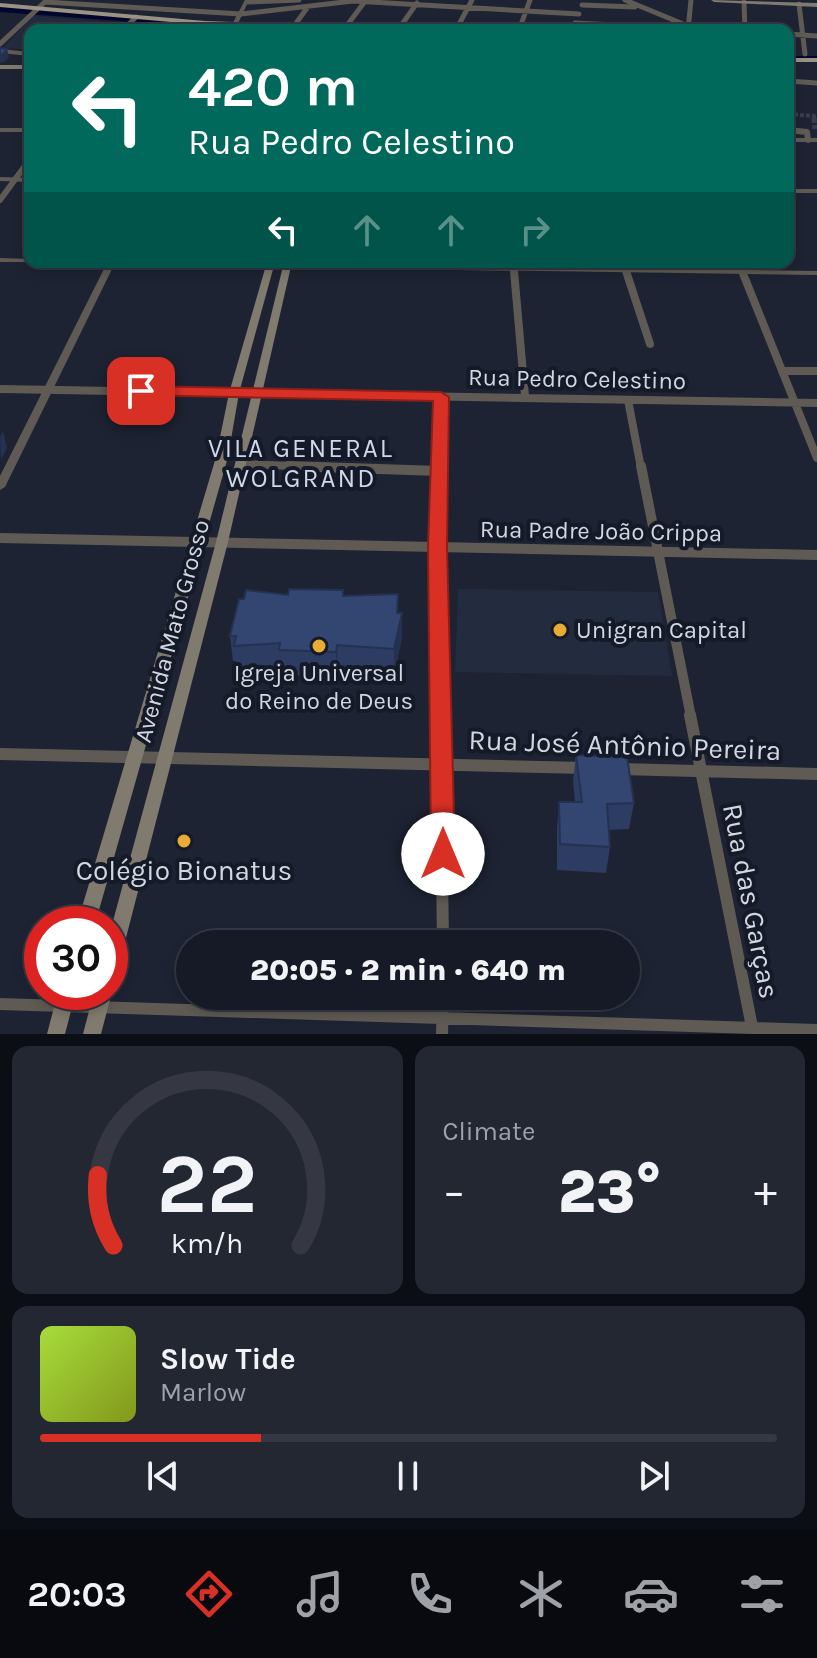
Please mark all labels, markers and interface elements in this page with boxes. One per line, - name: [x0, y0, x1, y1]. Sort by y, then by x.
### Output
- text: 420 m: [188, 54, 358, 119]
- icon: left: [56, 56, 160, 160]
- text: Rua Pedro Celestino: [188, 121, 515, 163]
- icon: left: [261, 208, 305, 252]
- icon: ahead: [345, 208, 389, 252]
- icon: ahead: [429, 208, 473, 252]
- icon: right: [513, 208, 557, 252]
- pin: [107, 357, 175, 425]
- street label: Rua Pedro Celestino: [468, 363, 686, 395]
- icon: arrive: [119, 369, 163, 413]
- district label: VILA GENERAL WOLGRAND: [208, 433, 394, 494]
- street label: Rua Padre João Crippa: [480, 515, 722, 547]
- street label: Avenida Mato Grosso: [129, 517, 215, 745]
- place label: Unigran Capital: [576, 616, 747, 644]
- marker: Unigran Capital: [551, 621, 569, 639]
- marker: Igreja Universal do Reino de Deus: [310, 637, 328, 655]
- place label: Igreja Universal do Reino de Deus: [225, 659, 413, 715]
- street label: Rua José Antônio Pereira: [468, 723, 782, 767]
- street label: Rua das Garças: [716, 801, 786, 1001]
- position arrow: [401, 812, 485, 896]
- marker: Colégio Bionatus: [175, 832, 193, 850]
- place label: Colégio Bionatus: [76, 854, 292, 887]
- speed limit sign: 30: [24, 906, 128, 1010]
- text: 20:05 · 2 min · 640 m: [250, 952, 566, 988]
- text: Climate: [443, 1116, 535, 1147]
- text: 22: [157, 1136, 258, 1233]
- text: 23°: [558, 1157, 662, 1227]
- text: −: [443, 1166, 466, 1217]
- text: +: [754, 1166, 777, 1217]
- text: km/h: [171, 1227, 243, 1260]
- text: Slow Tide: [160, 1341, 296, 1377]
- text: Marlow: [160, 1377, 246, 1408]
- icon: previous: [141, 1454, 185, 1498]
- icon: pause: [386, 1454, 430, 1498]
- icon: next: [632, 1454, 676, 1498]
- icon: directions: [181, 1566, 237, 1622]
- icon: music: [292, 1566, 348, 1622]
- icon: phone: [402, 1566, 458, 1622]
- icon: climate: [513, 1566, 569, 1622]
- icon: car: [623, 1566, 679, 1622]
- icon: filters: [734, 1566, 790, 1622]
- text: 20:03: [27, 1573, 127, 1615]

